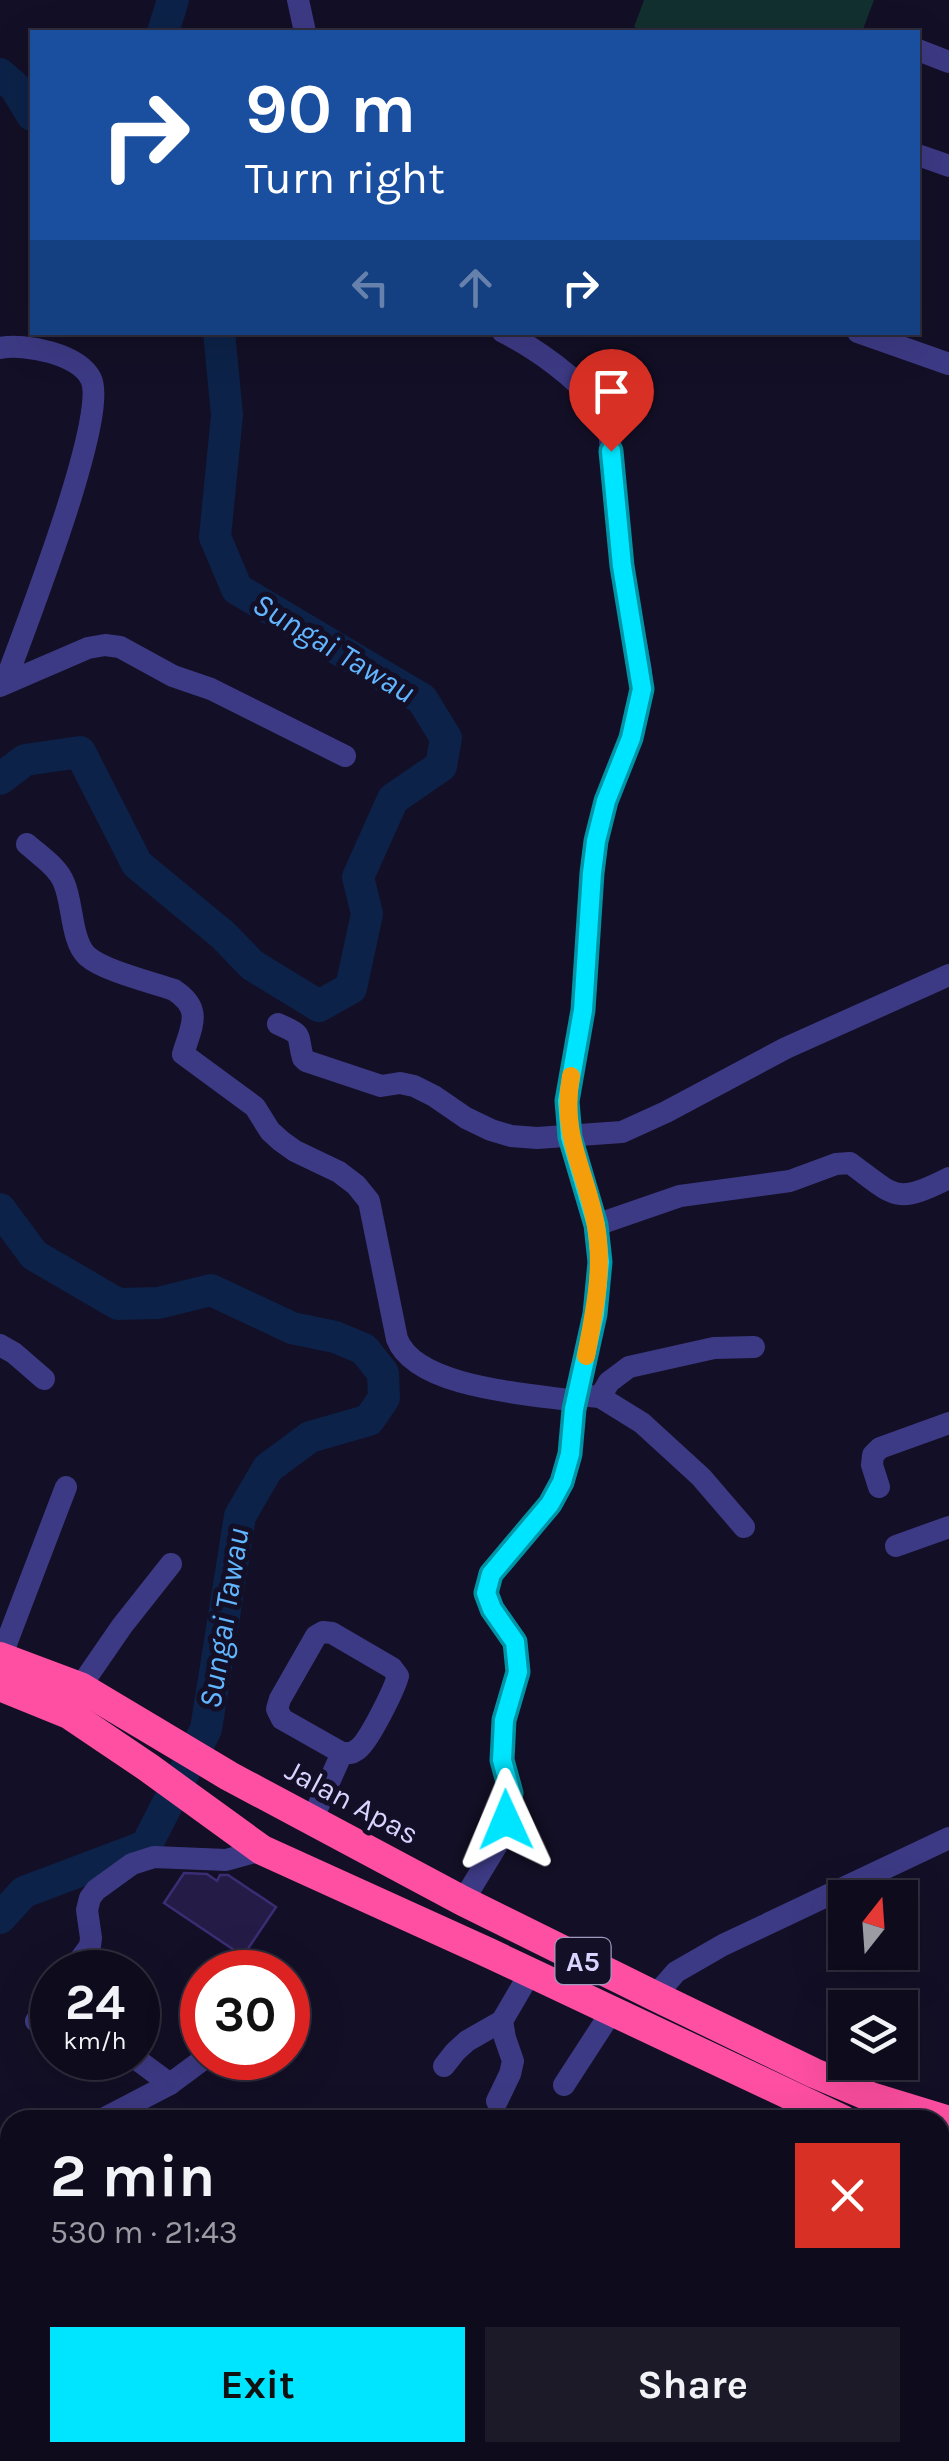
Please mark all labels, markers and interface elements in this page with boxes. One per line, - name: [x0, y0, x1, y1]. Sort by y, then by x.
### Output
- text: 90 m: [245, 68, 416, 150]
- icon: right: [80, 70, 210, 200]
- text: Turn right: [245, 152, 445, 204]
- icon: left: [343, 260, 398, 315]
- icon: ahead: [448, 260, 503, 315]
- icon: right: [553, 260, 608, 315]
- pin: [569, 349, 654, 452]
- icon: arrive: [584, 364, 639, 419]
- water label: Sungai Tawau: [246, 585, 422, 711]
- water label: Sungai Tawau: [191, 1525, 257, 1711]
- street label: Jalan Apas: [279, 1752, 425, 1852]
- position arrow: [454, 1768, 558, 1872]
- north arrow: [828, 1880, 918, 1970]
- map controls: [828, 1880, 918, 2080]
- road number: A5: [556, 1938, 610, 1984]
- speed limit sign: 30: [180, 1950, 310, 2080]
- text: 24: [65, 1973, 125, 2032]
- button: layers: [828, 1990, 918, 2080]
- text: km/h: [63, 2026, 127, 2055]
- text: 2 min: [50, 2141, 215, 2211]
- button: close: [795, 2143, 900, 2248]
- text: 530 m · 21:43: [50, 2214, 238, 2251]
- button: Exit: [50, 2327, 465, 2442]
- button: Share: [485, 2327, 900, 2442]

